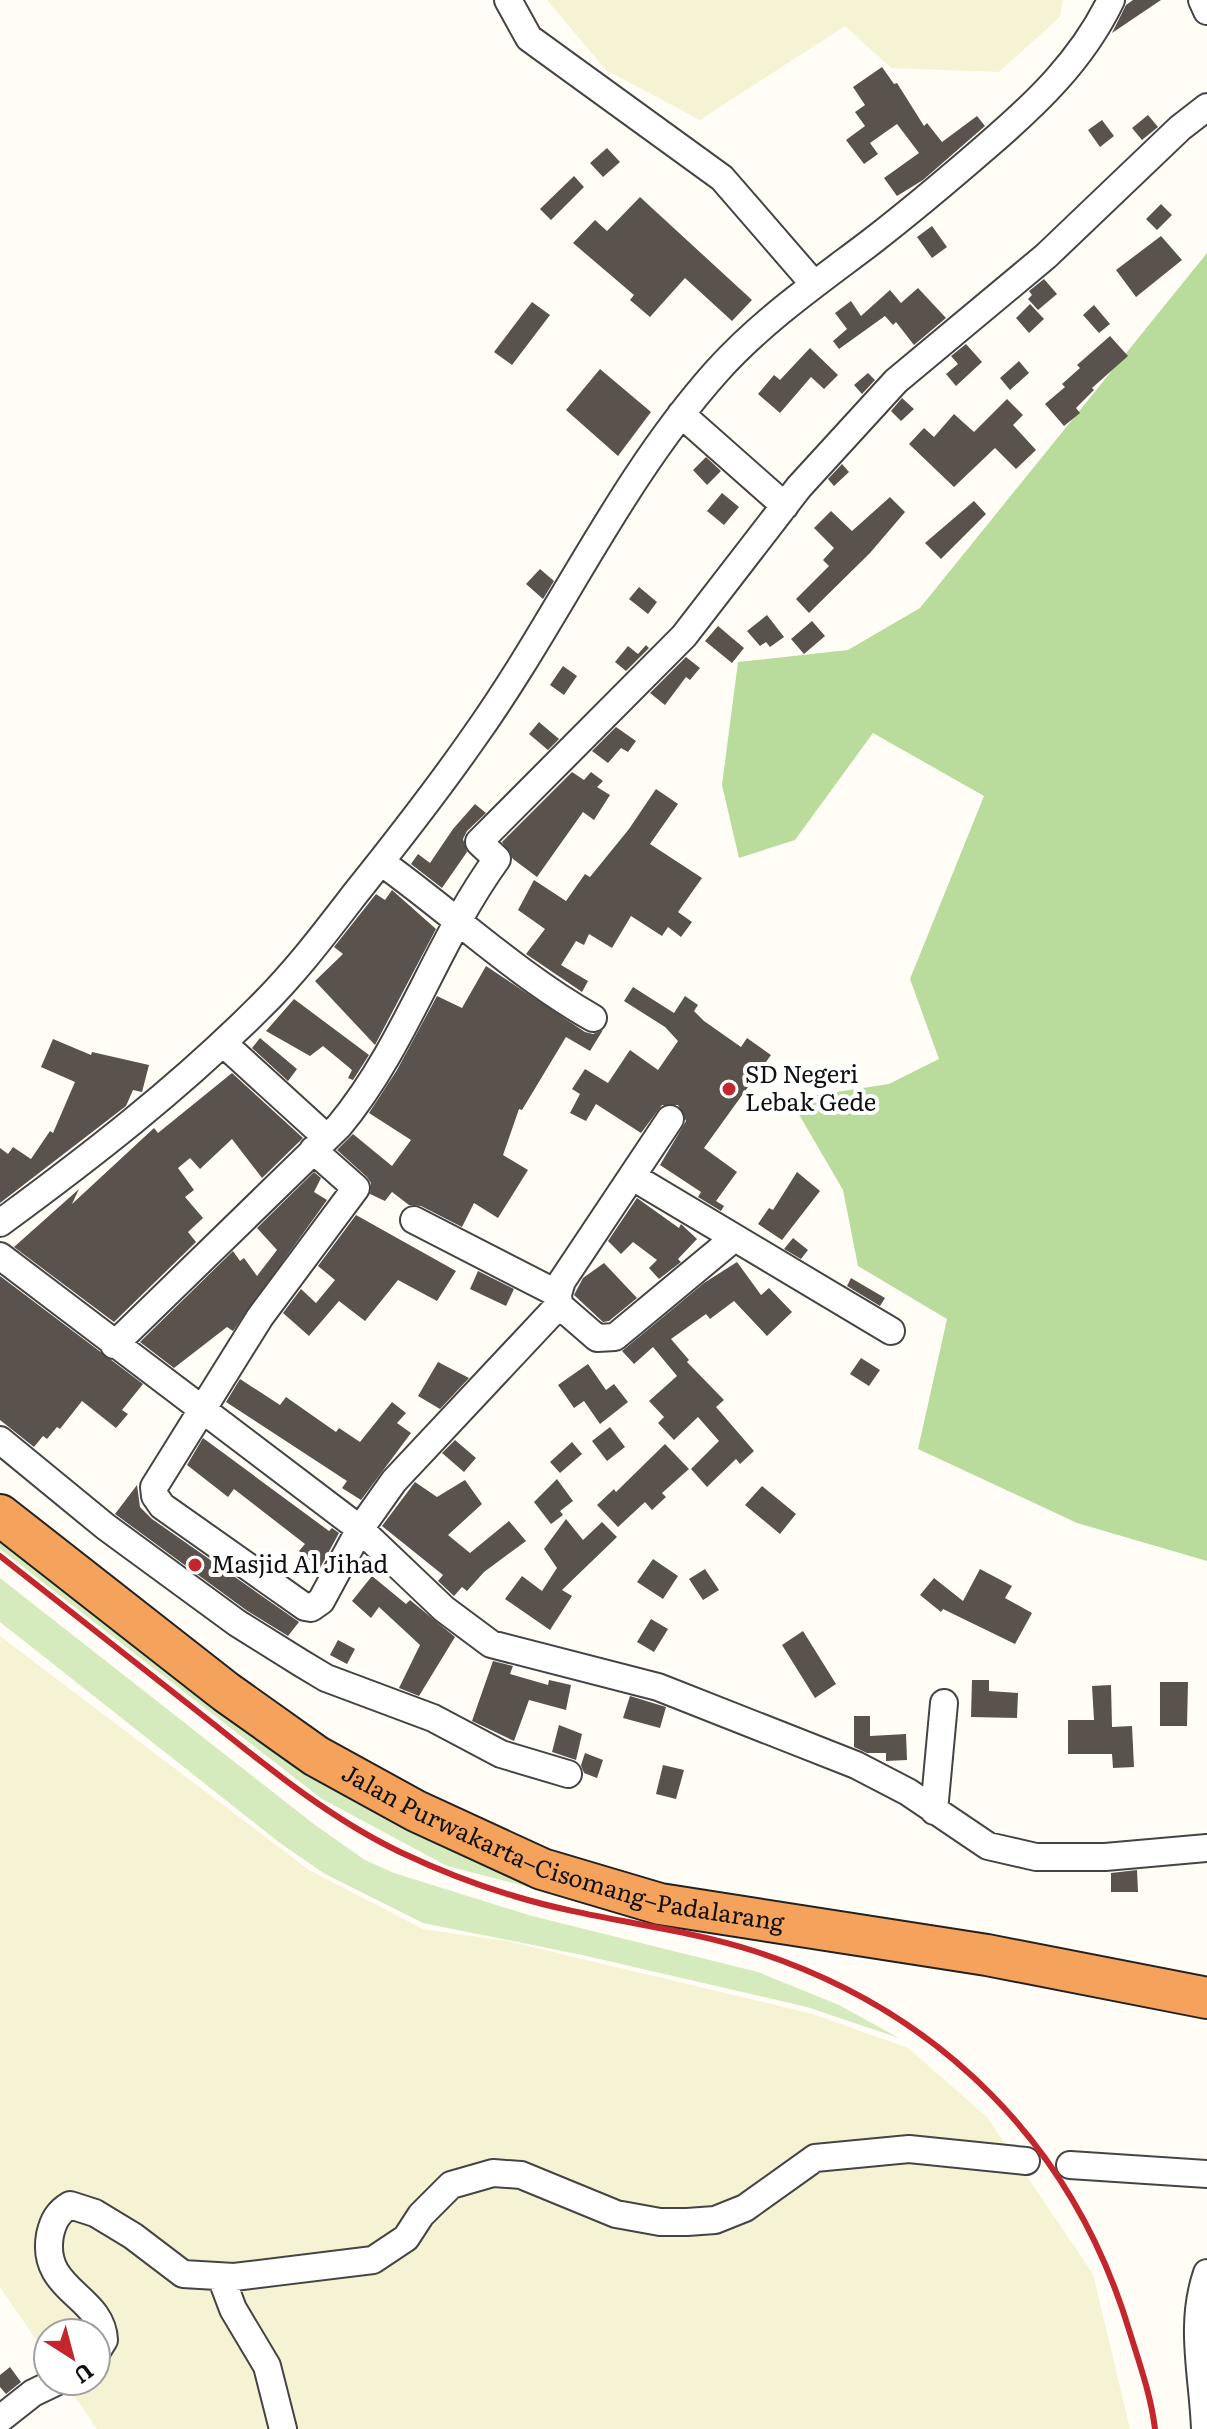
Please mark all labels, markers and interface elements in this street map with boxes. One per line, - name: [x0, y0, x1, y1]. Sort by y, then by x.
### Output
- place label: SD Negeri Lebak Gede: [745, 1055, 876, 1118]
- marker: SD Negeri Lebak Gede: [720, 1080, 738, 1098]
- place label: Masjid Al Jihad: [211, 1545, 388, 1580]
- marker: Masjid Al Jihad: [186, 1556, 204, 1574]
- street label: Jalan Purwakarta–Cisomang–Padalarang: [336, 1754, 788, 1938]
- north arrow: [32, 2317, 112, 2397]
- text: U: [68, 2356, 101, 2393]

